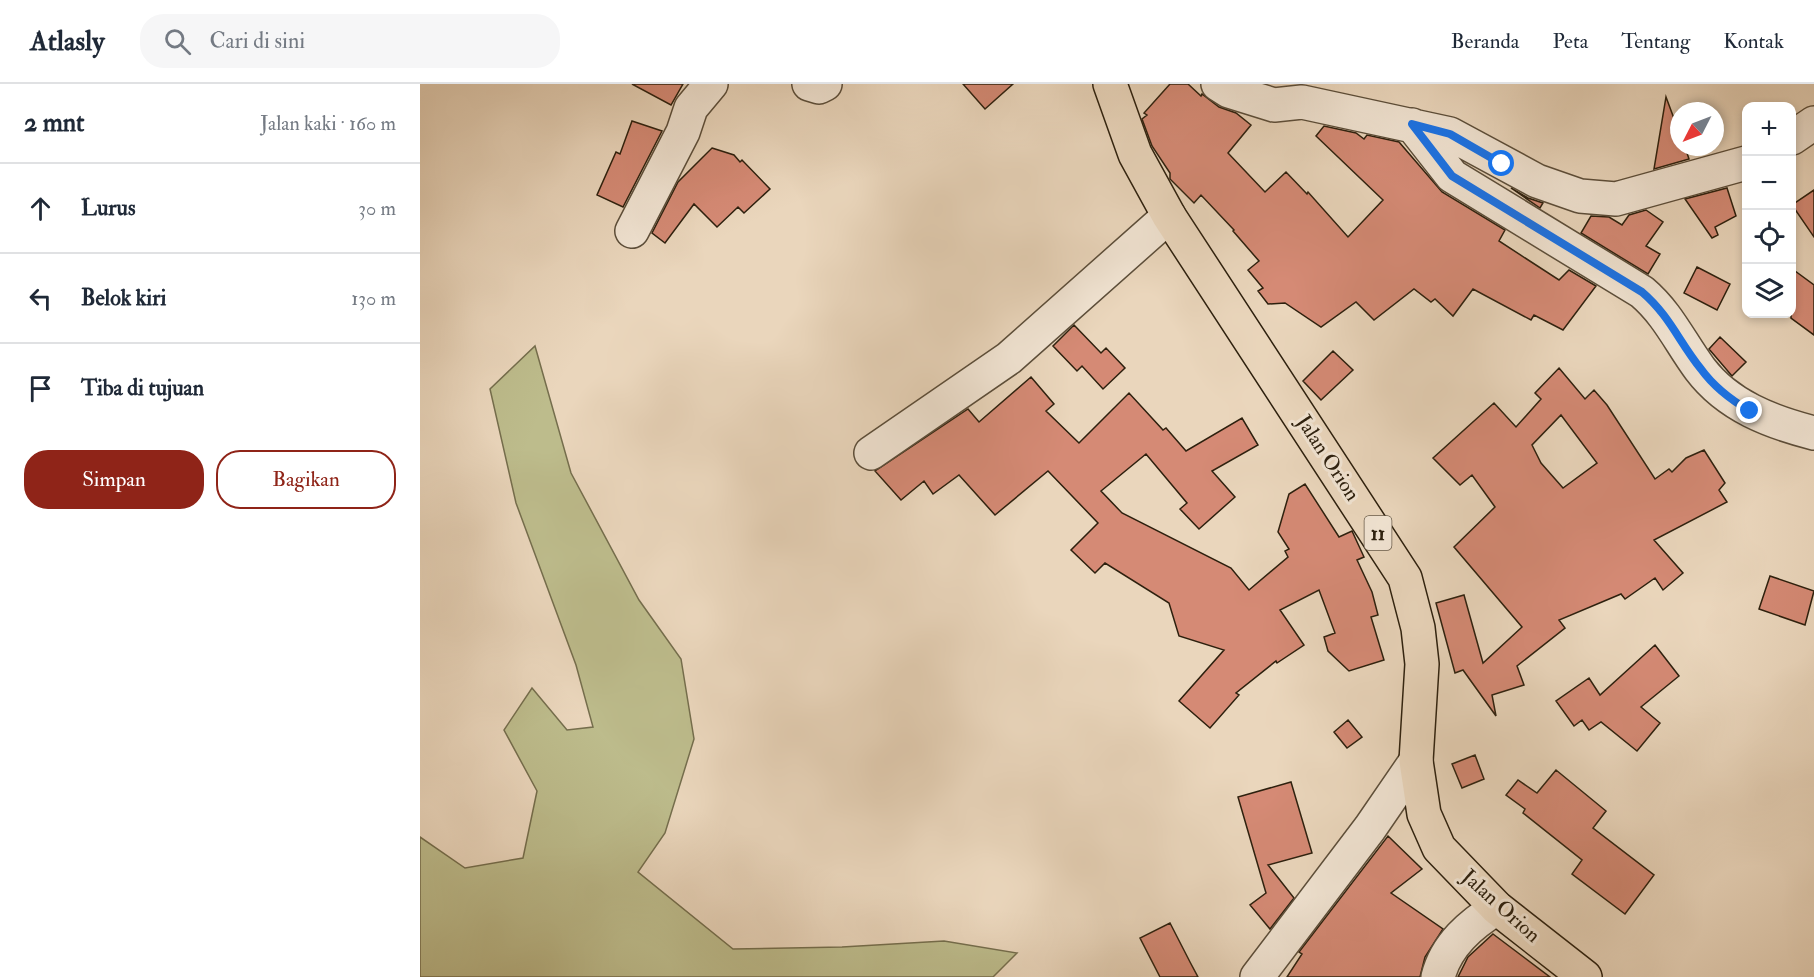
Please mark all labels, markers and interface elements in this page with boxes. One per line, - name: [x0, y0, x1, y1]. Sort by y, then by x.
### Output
- search box: [140, 14, 560, 68]
- text: Atlasly: [30, 24, 104, 59]
- icon: search: [161, 25, 194, 58]
- text: Cari di sini: [209, 27, 305, 55]
- text: Beranda: [1451, 28, 1519, 55]
- text: Peta: [1552, 28, 1588, 55]
- text: Tentang: [1621, 28, 1690, 55]
- text: Kontak: [1723, 28, 1784, 55]
- north arrow: [1670, 102, 1724, 156]
- map controls: [1742, 102, 1796, 318]
- button: +: [1742, 102, 1796, 156]
- text: 2 mnt: [24, 107, 85, 139]
- text: Jalan kaki · 160 m: [260, 111, 396, 136]
- route start: [1488, 150, 1514, 176]
- button: −: [1742, 156, 1796, 210]
- icon: ahead: [24, 192, 57, 225]
- text: Lurus: [81, 194, 135, 222]
- text: 30 m: [358, 196, 396, 221]
- button: locate: [1742, 210, 1796, 264]
- button: layers: [1742, 264, 1796, 318]
- icon: left: [24, 282, 57, 315]
- text: Belok kiri: [81, 284, 166, 312]
- text: 130 m: [351, 286, 396, 311]
- icon: arrive: [24, 372, 57, 405]
- text: Tiba di tujuan: [81, 374, 204, 402]
- route end: [1736, 397, 1762, 423]
- street label: Jalan Orion: [1290, 409, 1366, 506]
- button: Simpan: [24, 450, 204, 509]
- button: Bagikan: [216, 450, 396, 509]
- road number: 11: [1364, 516, 1392, 550]
- street label: Jalan Orion: [1455, 863, 1546, 949]

